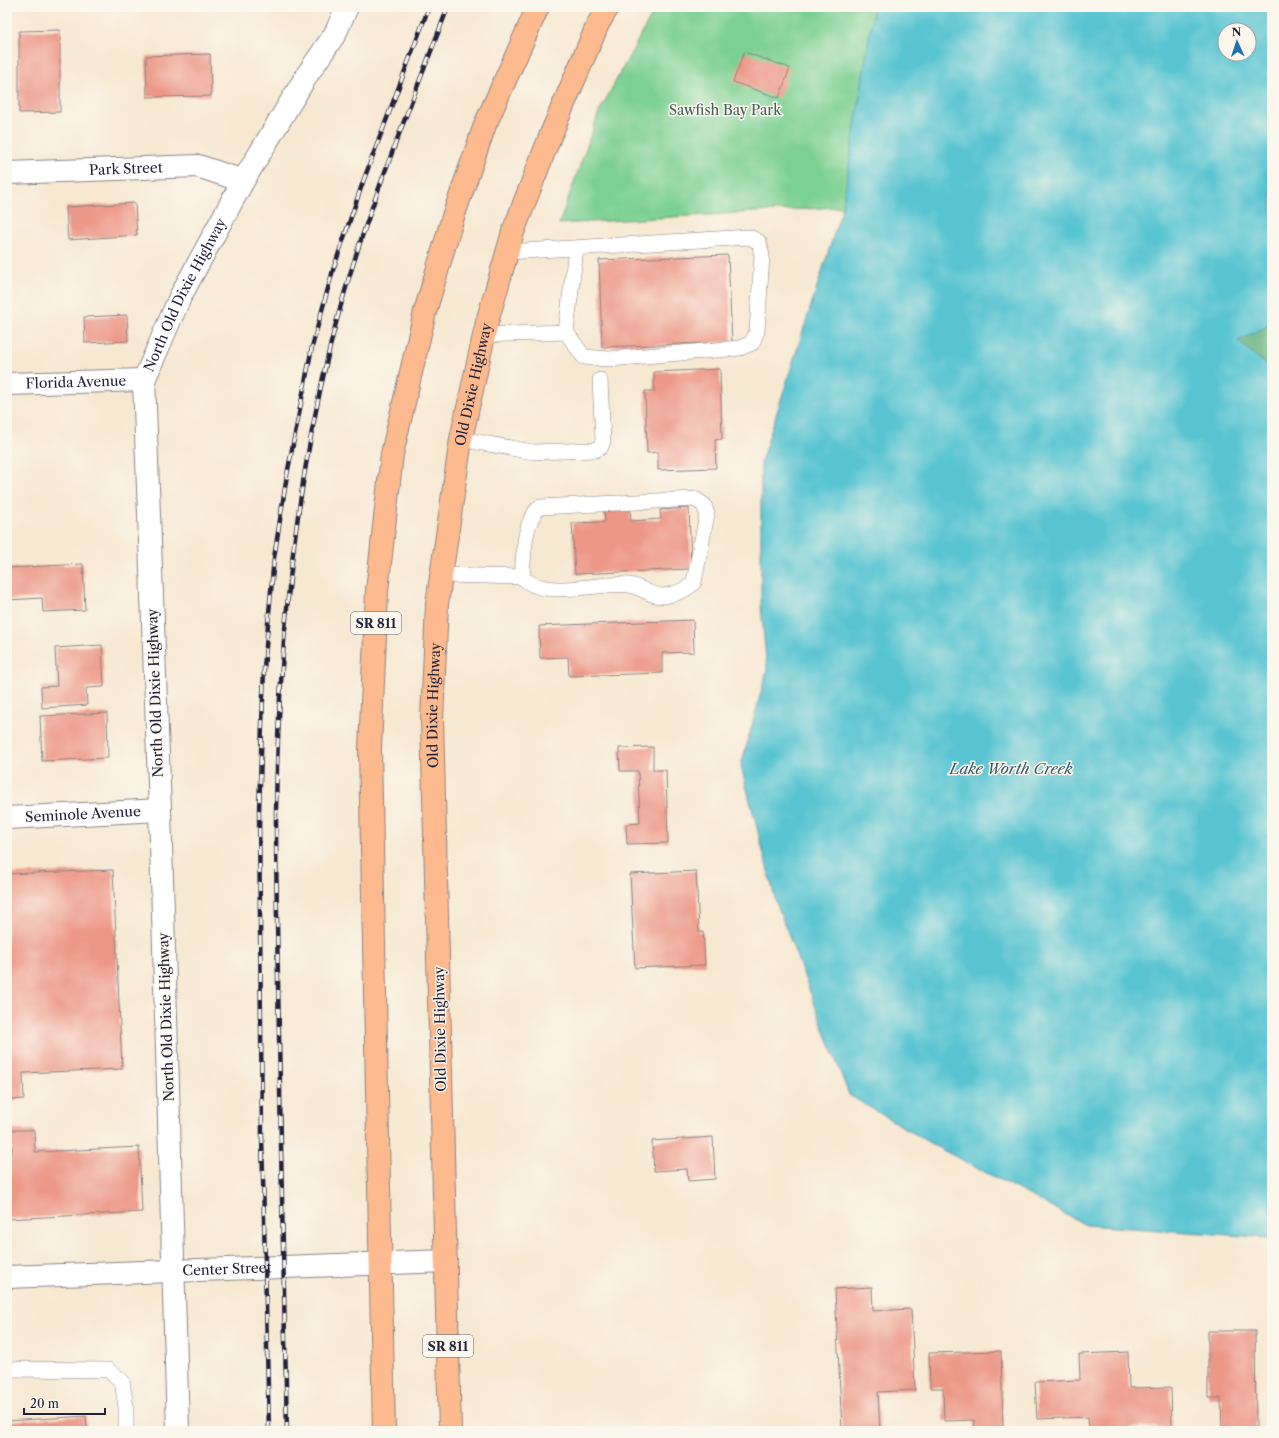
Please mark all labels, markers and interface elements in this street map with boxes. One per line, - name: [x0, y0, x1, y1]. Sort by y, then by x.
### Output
- north arrow: [1217, 22, 1257, 62]
- text: N: [1231, 25, 1242, 39]
- park label: Sawfish Bay Park: [669, 101, 782, 119]
- street label: Park Street: [89, 158, 163, 179]
- street label: North Old Dixie Highway: [140, 215, 230, 374]
- street label: Old Dixie Highway: [451, 321, 496, 447]
- street label: Florida Avenue: [25, 372, 127, 392]
- street label: North Old Dixie Highway: [143, 608, 167, 778]
- road number: SR 811: [351, 612, 401, 634]
- street label: Old Dixie Highway: [423, 642, 444, 768]
- water label: Lake Worth Creek: [949, 759, 1073, 778]
- street label: Seminole Avenue: [25, 802, 141, 826]
- street label: North Old Dixie Highway: [154, 932, 178, 1102]
- street label: Old Dixie Highway: [430, 966, 450, 1092]
- street label: Center Street: [182, 1258, 272, 1280]
- road number: SR 811: [423, 1335, 473, 1357]
- scale bar: [24, 1390, 105, 1416]
- text: 20 m: [30, 1396, 59, 1411]

